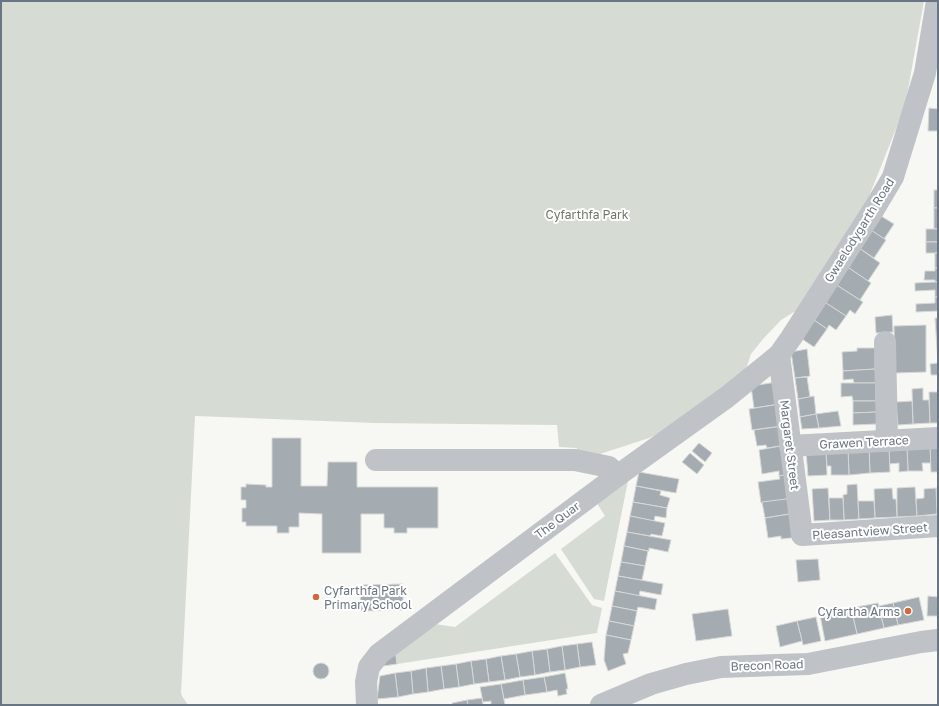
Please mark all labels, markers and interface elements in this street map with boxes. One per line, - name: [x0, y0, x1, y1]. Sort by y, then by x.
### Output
- street label: Gwaelodygarth Road: [821, 175, 897, 285]
- park label: Cyfarthfa Park: [545, 207, 629, 222]
- street label: Margaret Street: [777, 399, 803, 491]
- street label: Grawen Terrace: [819, 432, 909, 452]
- street label: The Quar: [532, 498, 583, 542]
- street label: Pleasantview Street: [812, 519, 928, 543]
- place label: Cyfarthfa Park Primary School: [324, 583, 412, 612]
- marker: Cyfarthfa Park Primary School: [311, 592, 321, 602]
- place label: Cyfartha Arms: [817, 604, 900, 619]
- marker: Cyfartha Arms: [903, 606, 913, 616]
- street label: Brecon Road: [730, 656, 804, 674]

